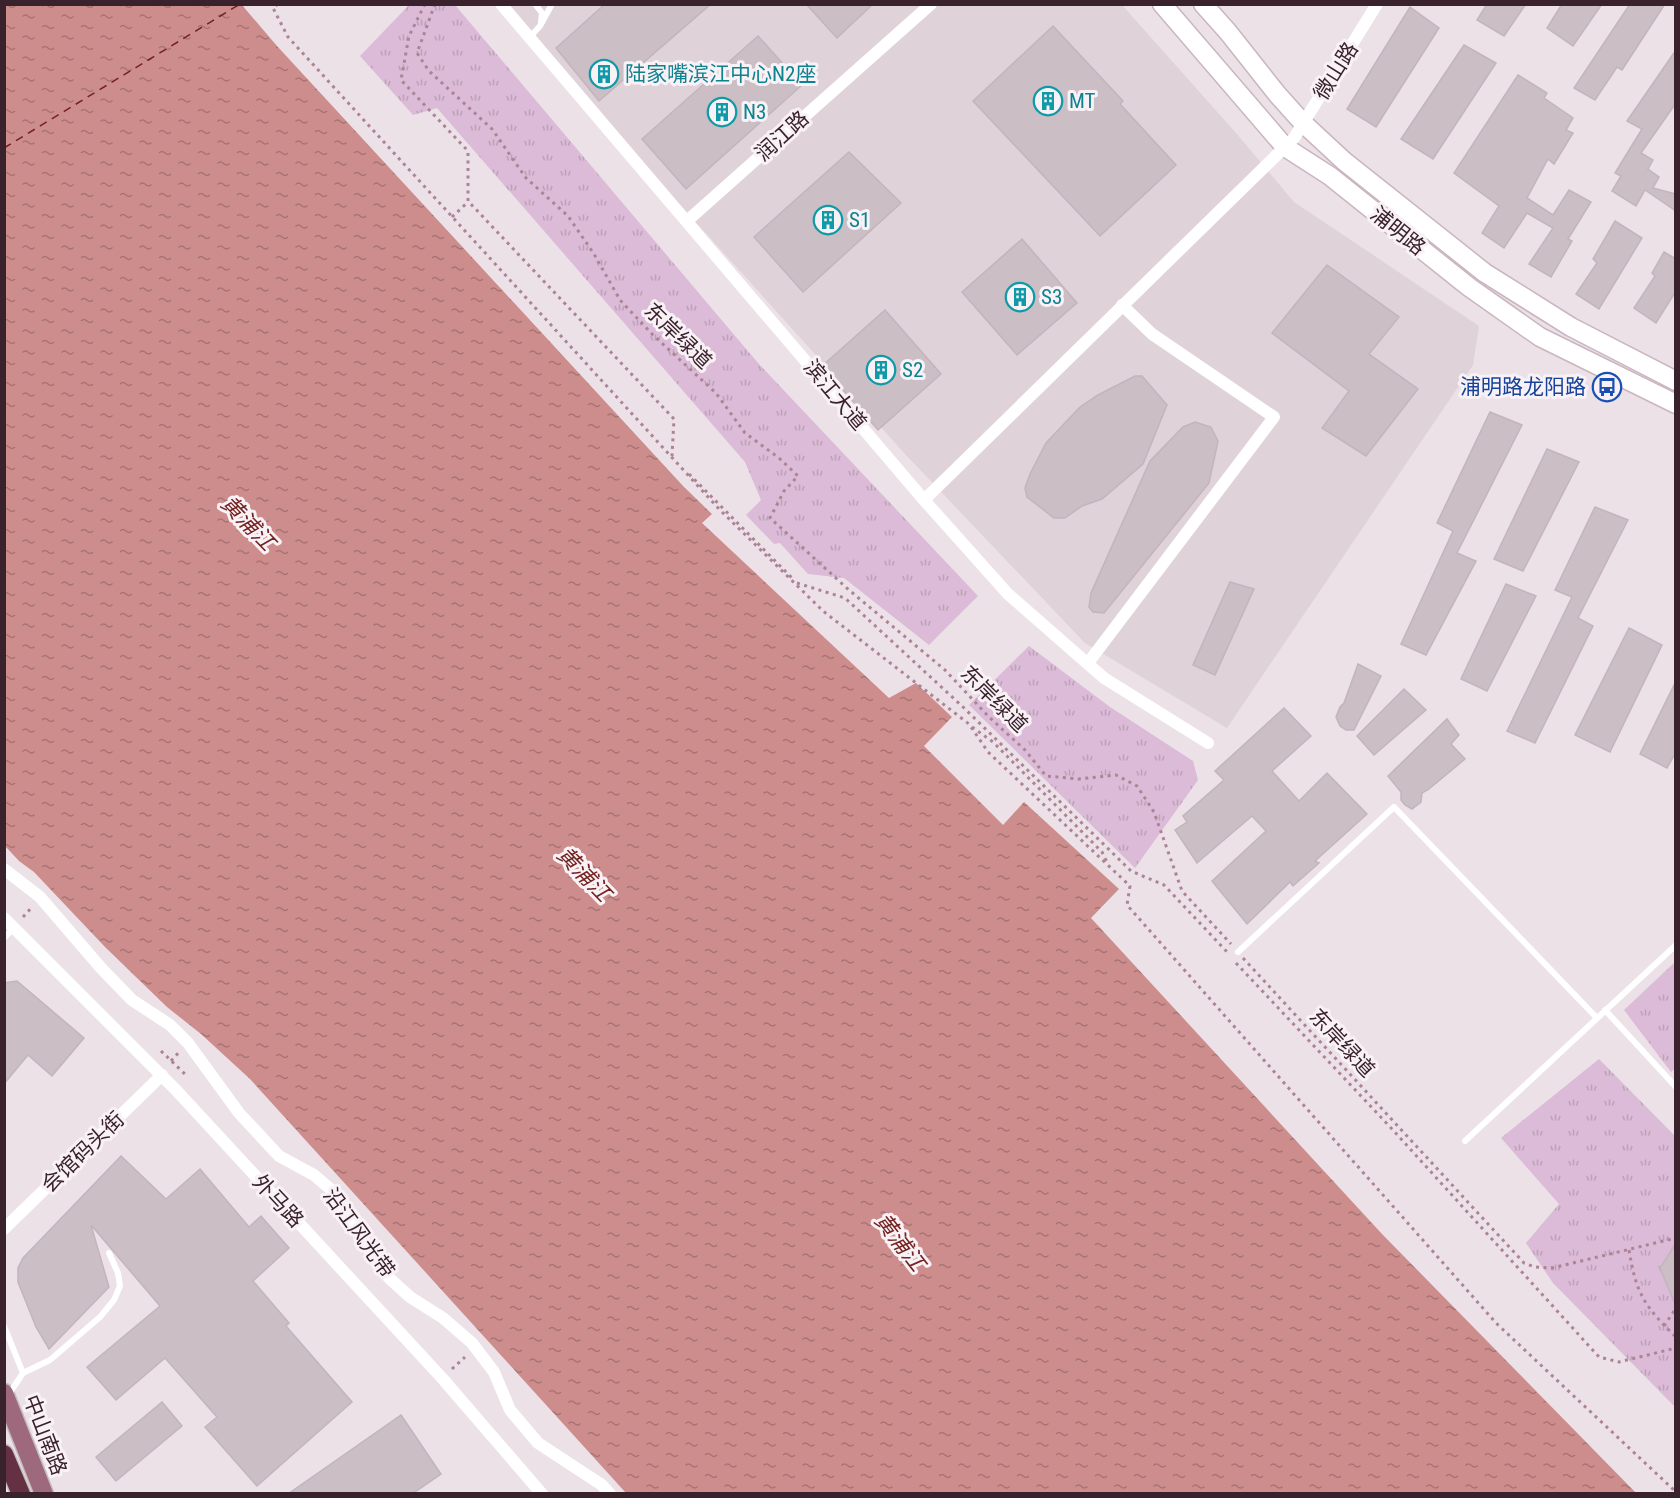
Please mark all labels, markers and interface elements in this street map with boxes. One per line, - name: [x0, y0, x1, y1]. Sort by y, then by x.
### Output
- street label: 微山路: [1309, 38, 1363, 104]
- building icon: 陆家嘴滨江中心N2座: [588, 58, 620, 90]
- place label: 陆家嘴滨江中心N2座: [625, 62, 816, 86]
- building icon: MT: [1032, 85, 1064, 117]
- place label: MT: [1069, 89, 1096, 113]
- building icon: N3: [706, 96, 738, 128]
- place label: N3: [743, 100, 766, 124]
- street label: 润江路: [751, 106, 813, 166]
- street label: 浦明路: [1366, 202, 1430, 260]
- building icon: S1: [812, 204, 844, 236]
- place label: S1: [849, 208, 870, 232]
- building icon: S3: [1004, 281, 1036, 313]
- place label: S3: [1041, 285, 1062, 309]
- street label: 东岸绿道: [639, 298, 717, 374]
- building icon: S2: [865, 354, 897, 386]
- street label: 滨江大道: [799, 355, 871, 435]
- place label: S2: [902, 358, 923, 382]
- bus stop icon: 浦明路龙阳路: [1591, 371, 1623, 403]
- place label: 浦明路龙阳路: [1460, 375, 1586, 399]
- water label: 黄浦江: [216, 491, 281, 557]
- street label: 东岸绿道: [956, 661, 1032, 737]
- water label: 黄浦江: [552, 842, 617, 908]
- street label: 东岸绿道: [1305, 1004, 1379, 1082]
- street label: 会馆码头街: [37, 1107, 129, 1197]
- street label: 外马路: [248, 1170, 308, 1232]
- street label: 沿江风光带: [318, 1183, 400, 1283]
- water label: 黄浦江: [870, 1208, 931, 1277]
- street label: 中山南路: [19, 1391, 71, 1479]

